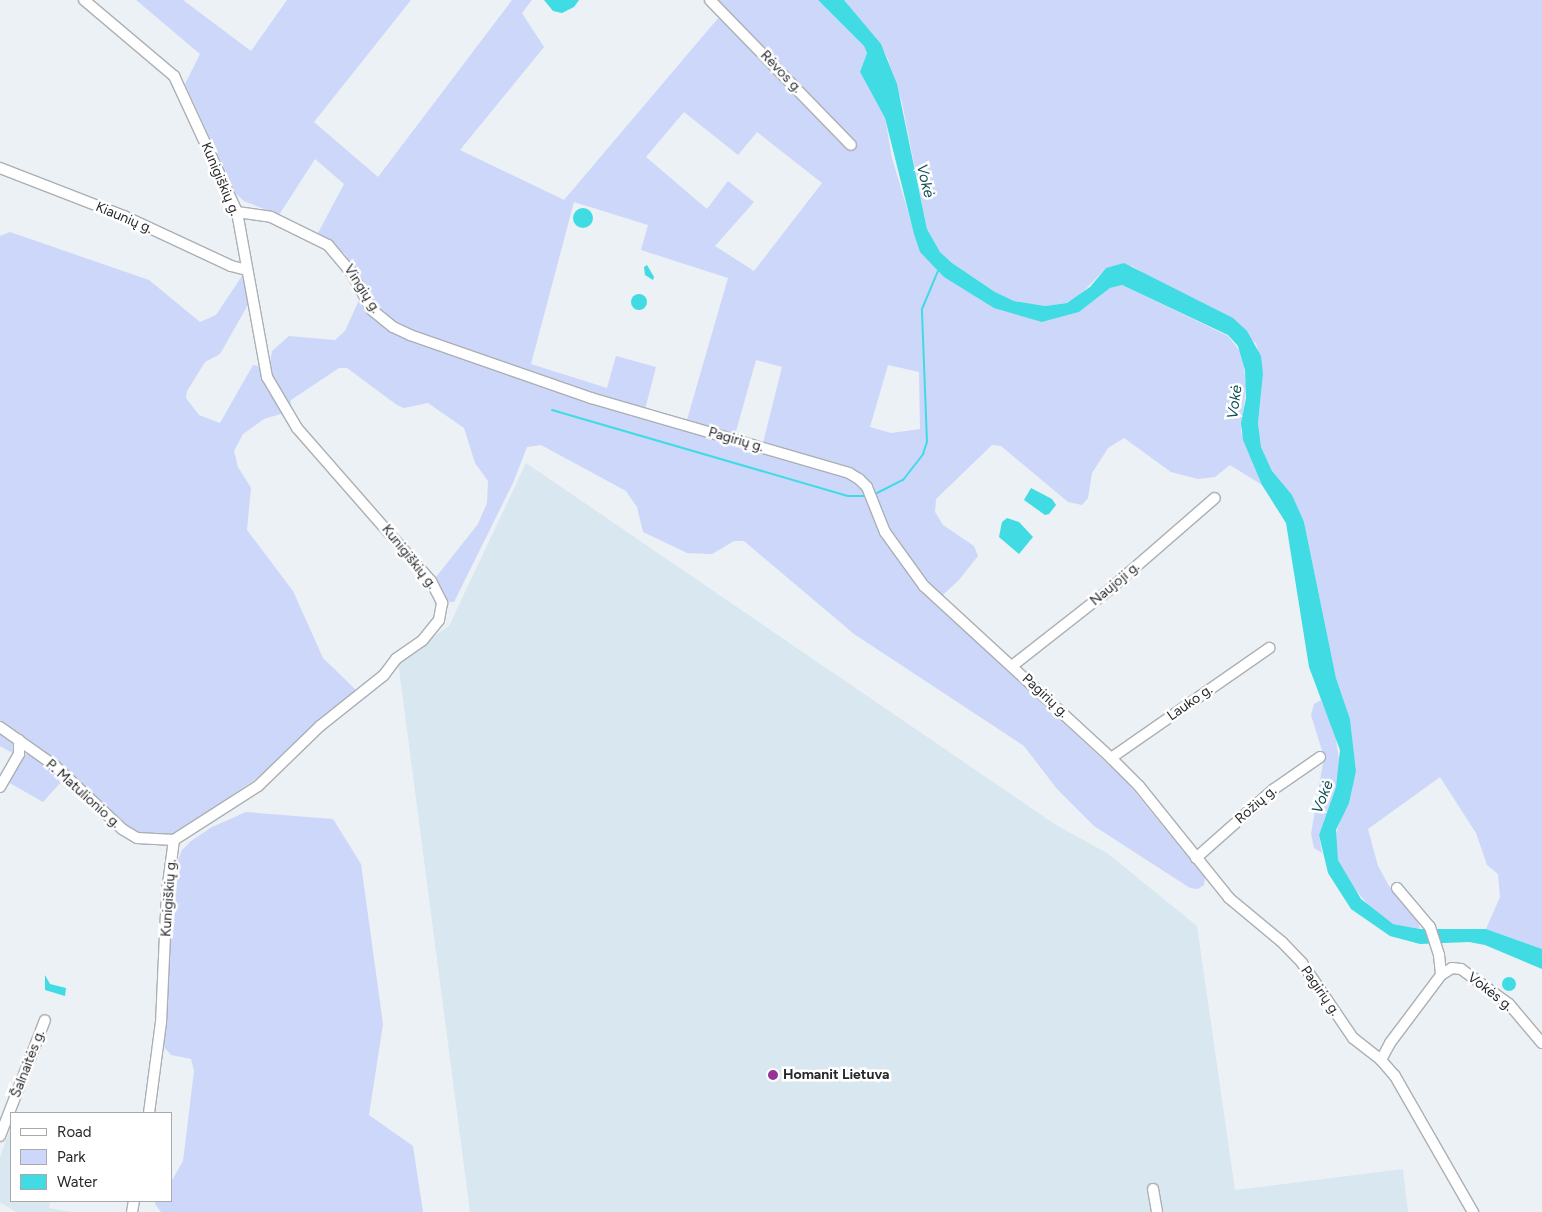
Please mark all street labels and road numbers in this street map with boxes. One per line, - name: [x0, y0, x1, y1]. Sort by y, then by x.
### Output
- street label: Rėvos g.: [757, 47, 805, 97]
- street label: Kunigiškių g.: [197, 140, 243, 218]
- street label: Kiaunių g.: [93, 199, 155, 237]
- street label: Vingių g.: [340, 262, 384, 316]
- street label: Pagirių g.: [706, 424, 766, 456]
- street label: Kunigiškių g.: [378, 521, 440, 593]
- street label: Naujoji g.: [1087, 559, 1143, 609]
- street label: Pagirių g.: [1018, 670, 1072, 722]
- street label: Lauko g.: [1164, 681, 1216, 725]
- street label: P. Matulionio g.: [42, 756, 124, 832]
- street label: Rožių g.: [1232, 782, 1280, 828]
- street label: Kunigiškių g.: [158, 859, 180, 937]
- street label: Pagirių g.: [1297, 963, 1343, 1019]
- street label: Vokės g.: [1464, 969, 1516, 1015]
- street label: Šalnaitės g.: [7, 1028, 49, 1100]

